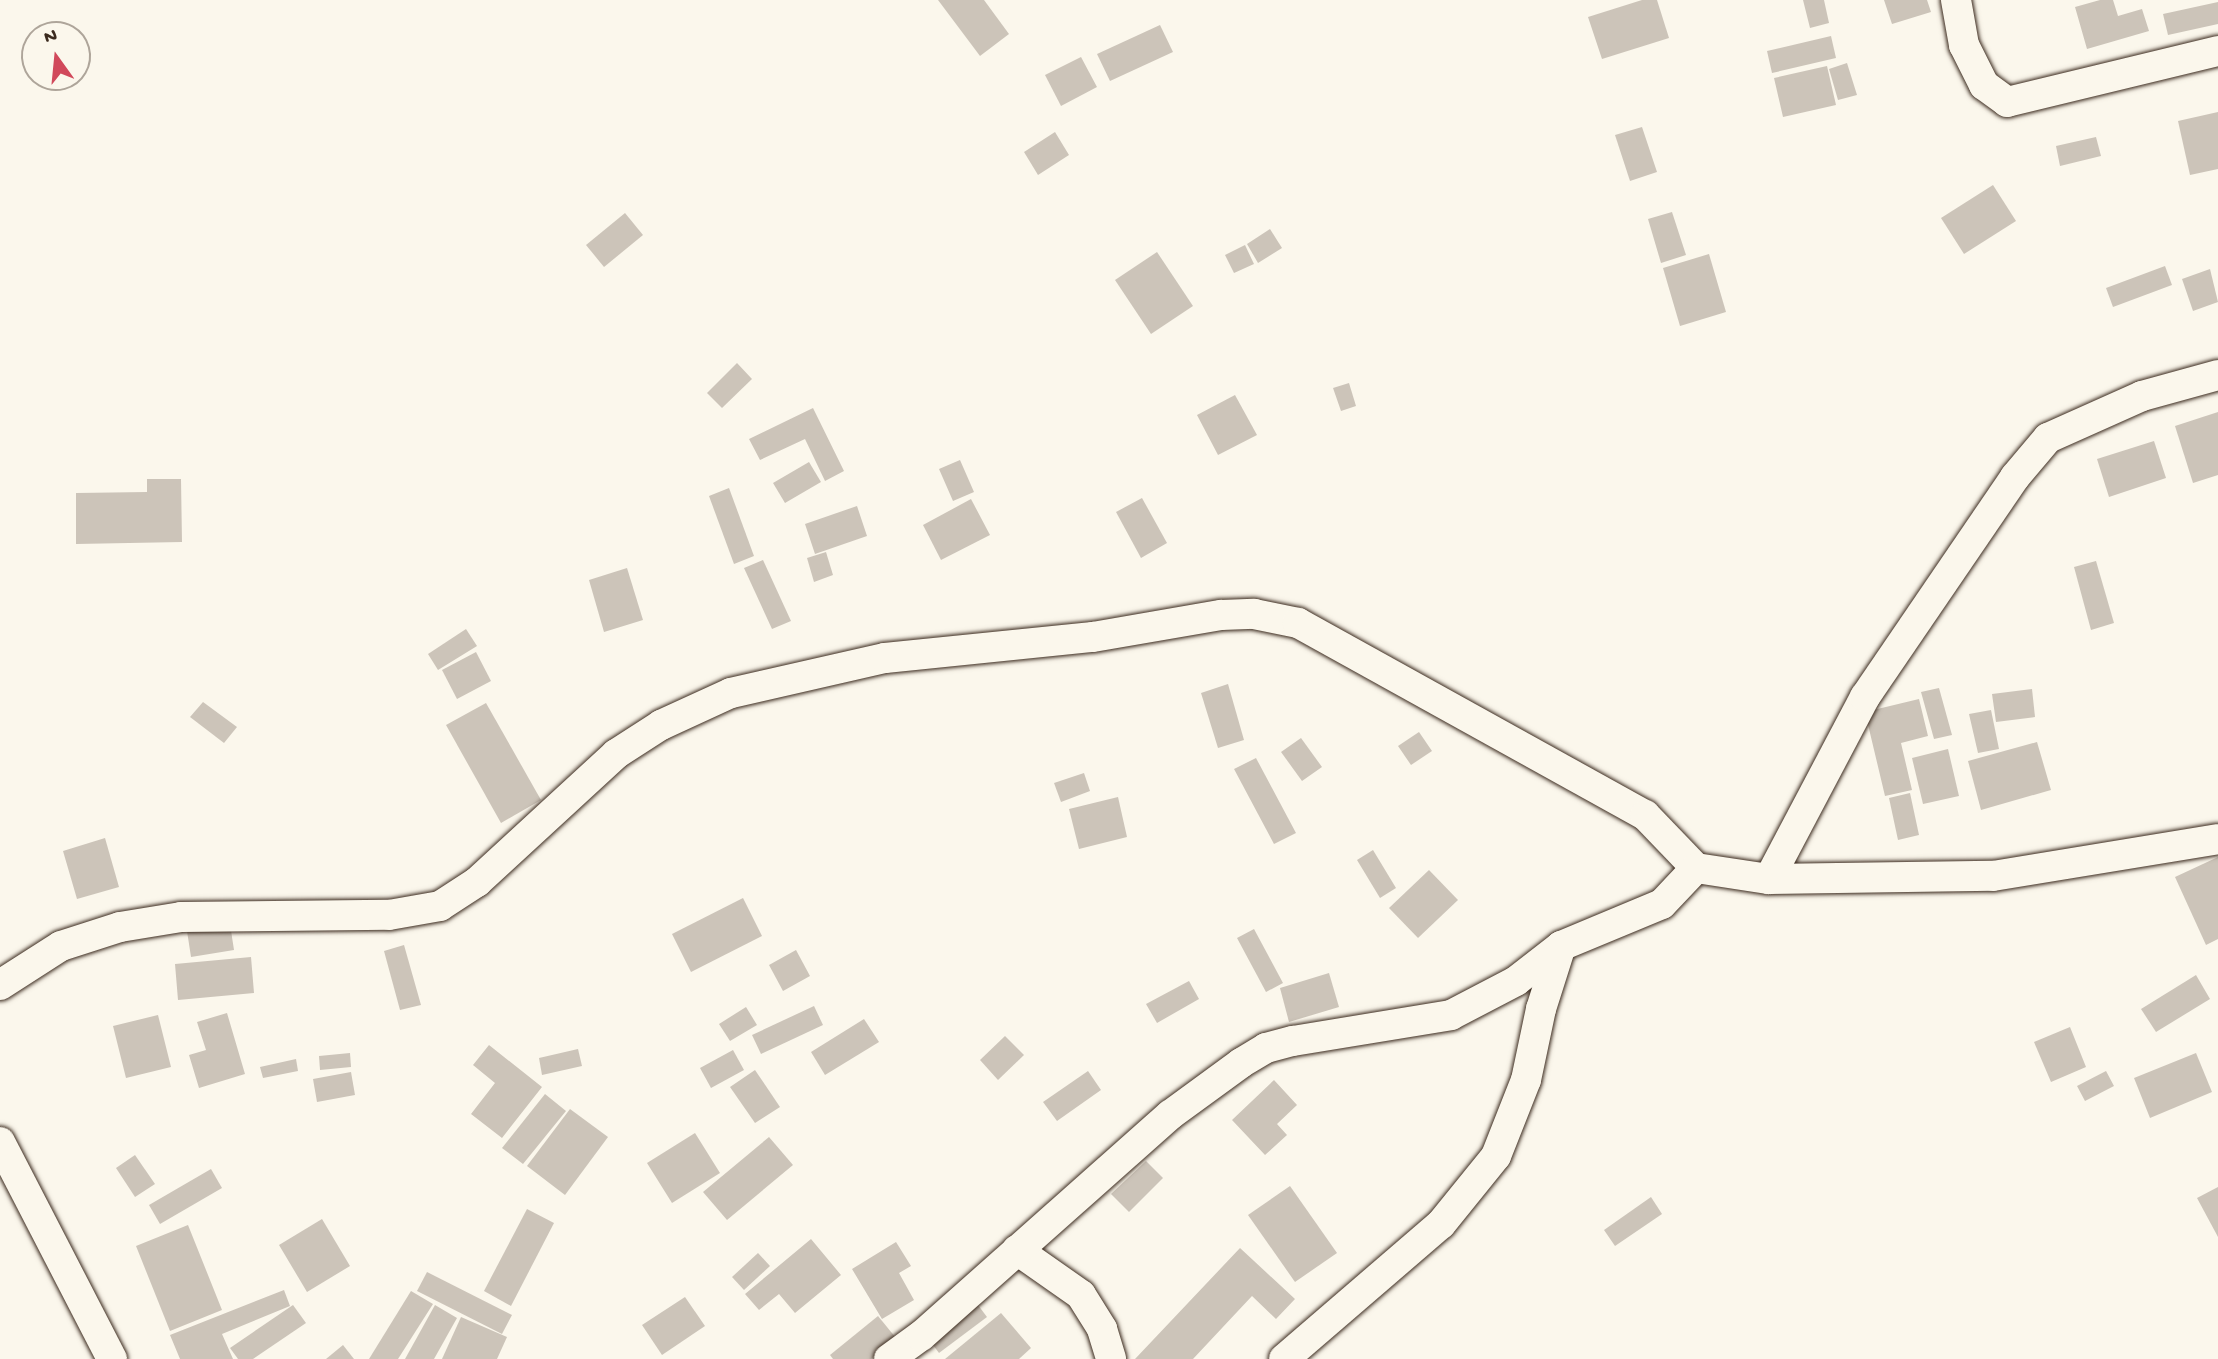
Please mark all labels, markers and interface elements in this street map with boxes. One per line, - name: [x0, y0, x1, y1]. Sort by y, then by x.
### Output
- north arrow: [21, 21, 91, 91]
- text: N: [42, 24, 60, 50]

